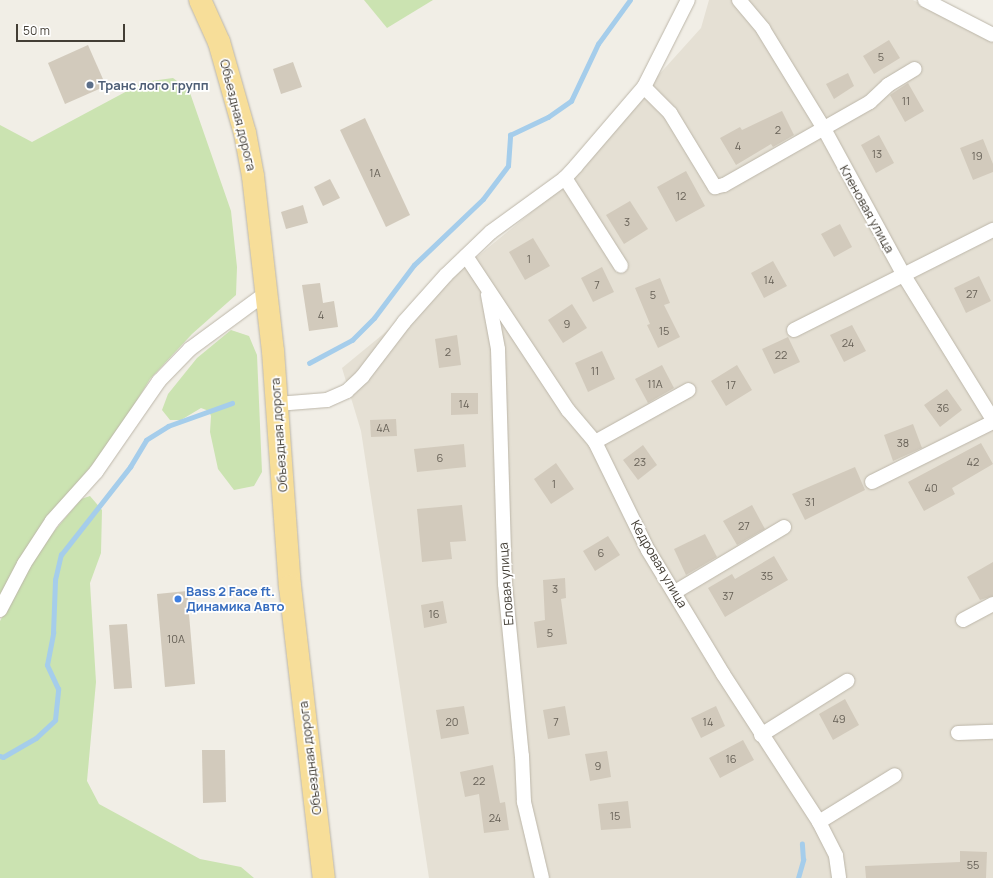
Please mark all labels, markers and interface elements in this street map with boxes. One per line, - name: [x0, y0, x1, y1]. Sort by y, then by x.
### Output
- scale bar: [18, 16, 127, 42]
- text: 50 m: [23, 22, 50, 39]
- house number: 5: [878, 50, 884, 64]
- street label: Объездная дорога: [217, 58, 259, 172]
- place label: Транс лого групп: [98, 77, 209, 93]
- marker: Транс лого групп: [85, 80, 95, 90]
- house number: 11: [902, 94, 910, 108]
- house number: 2: [775, 123, 781, 137]
- house number: 4: [735, 139, 741, 153]
- house number: 13: [872, 147, 882, 161]
- house number: 19: [971, 149, 983, 163]
- street label: Кленовая улица: [836, 162, 898, 256]
- house number: 1А: [369, 166, 381, 180]
- house number: 12: [676, 189, 686, 203]
- house number: 3: [624, 215, 630, 229]
- house number: 1: [527, 252, 531, 266]
- house number: 14: [764, 273, 774, 287]
- house number: 7: [594, 278, 600, 292]
- house number: 27: [966, 287, 978, 301]
- house number: 5: [650, 288, 656, 302]
- house number: 4: [318, 308, 324, 322]
- house number: 9: [564, 317, 570, 331]
- house number: 15: [659, 324, 669, 338]
- house number: 24: [842, 336, 854, 350]
- house number: 2: [445, 345, 451, 359]
- house number: 22: [775, 348, 787, 362]
- house number: 11: [591, 364, 599, 378]
- street label: Объездная дорога: [267, 377, 291, 493]
- house number: 11А: [647, 377, 663, 391]
- house number: 17: [726, 378, 736, 392]
- house number: 14: [459, 397, 469, 411]
- house number: 36: [937, 401, 949, 415]
- house number: 4А: [376, 421, 390, 435]
- house number: 38: [897, 436, 909, 450]
- house number: 6: [437, 451, 443, 465]
- house number: 23: [634, 455, 646, 469]
- house number: 42: [967, 455, 979, 469]
- house number: 1: [552, 477, 556, 491]
- house number: 40: [924, 481, 938, 495]
- house number: 31: [805, 495, 815, 509]
- street label: Кедровая улица: [628, 517, 690, 611]
- house number: 27: [738, 519, 750, 533]
- street label: Еловая улица: [495, 542, 517, 626]
- house number: 6: [598, 546, 604, 560]
- house number: 35: [761, 569, 773, 583]
- house number: 3: [552, 582, 558, 596]
- place label: Bass 2 Face ft. Динамика Авто: [186, 584, 284, 615]
- house number: 37: [722, 589, 734, 603]
- marker: Bass 2 Face ft. Динамика Авто: [173, 594, 183, 604]
- house number: 16: [428, 607, 440, 621]
- house number: 5: [547, 626, 553, 640]
- house number: 10А: [167, 632, 185, 646]
- street label: Объездная дорога: [295, 700, 325, 816]
- house number: 49: [832, 712, 846, 726]
- house number: 20: [446, 715, 458, 729]
- house number: 7: [553, 715, 559, 729]
- house number: 14: [703, 715, 713, 729]
- house number: 16: [725, 752, 737, 766]
- house number: 9: [595, 759, 601, 773]
- house number: 22: [473, 774, 485, 788]
- house number: 15: [610, 809, 620, 823]
- house number: 24: [489, 811, 501, 825]
- house number: 55: [967, 858, 979, 872]

